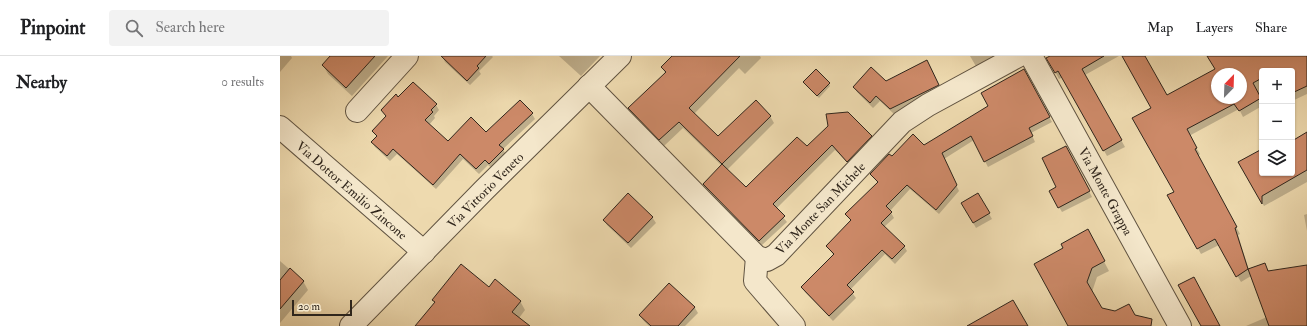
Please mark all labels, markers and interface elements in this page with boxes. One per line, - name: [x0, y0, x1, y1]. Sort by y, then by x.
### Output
- search box: [109, 10, 389, 46]
- text: Pinpoint: [20, 16, 85, 40]
- icon: search: [123, 17, 145, 39]
- text: Search here: [155, 18, 225, 37]
- text: Map: [1147, 19, 1173, 36]
- text: Layers: [1195, 19, 1233, 36]
- text: Share: [1255, 19, 1287, 36]
- north arrow: [1211, 68, 1247, 104]
- map controls: [1259, 68, 1295, 176]
- button: +: [1259, 68, 1295, 104]
- text: Nearby: [16, 72, 67, 93]
- text: 0 results: [221, 74, 264, 90]
- button: −: [1259, 104, 1295, 140]
- street label: Via Dottor Emilio Zincone: [293, 138, 411, 244]
- button: layers: [1259, 140, 1295, 176]
- street label: Via Monte Grappa: [1074, 145, 1136, 239]
- street label: Via Vittorio Veneto: [444, 149, 527, 232]
- street label: Via Monte San Michele: [772, 159, 869, 258]
- scale bar: [292, 298, 352, 317]
- text: 20 m: [298, 300, 320, 313]

